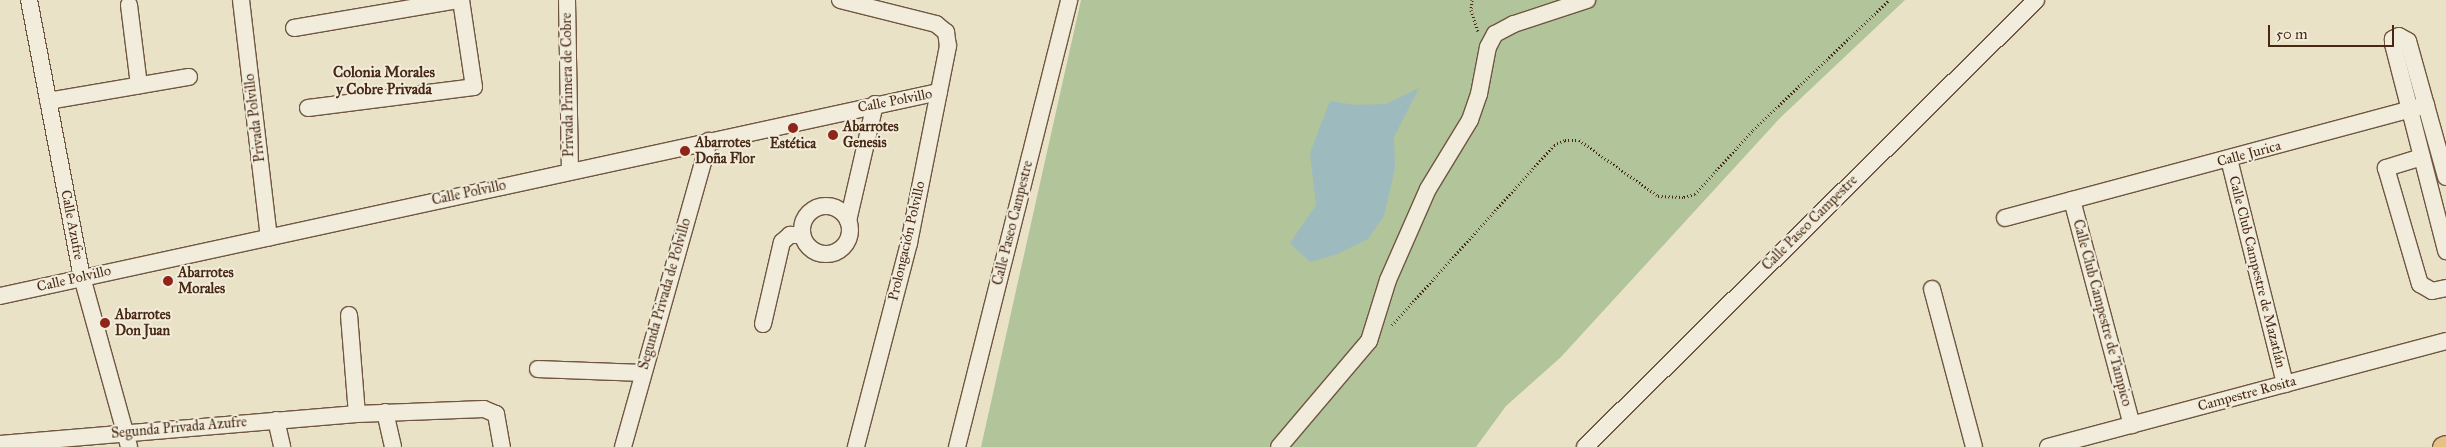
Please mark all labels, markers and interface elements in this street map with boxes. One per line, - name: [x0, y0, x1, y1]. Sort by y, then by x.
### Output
- street label: Privada Primera de Cobre: [558, 13, 578, 157]
- scale bar: [2271, 15, 2397, 47]
- text: 50 m: [2276, 25, 2308, 43]
- district label: Colonia Morales y Cobre Privada: [333, 63, 435, 98]
- street label: Privada Polvillo: [241, 73, 269, 163]
- street label: Calle Polvillo: [856, 86, 934, 116]
- place label: Abarrotes Genesis: [843, 119, 899, 152]
- marker: Estética: [787, 122, 799, 134]
- marker: Abarrotes Genesis: [827, 129, 839, 141]
- place label: Abarrotes Doña Flor: [695, 135, 755, 168]
- place label: Estética: [770, 136, 816, 152]
- street label: Calle Jurica: [2215, 137, 2283, 171]
- marker: Abarrotes Doña Flor: [679, 145, 691, 157]
- street label: Calle Paseo Campestre: [989, 159, 1037, 287]
- street label: Calle Paseo Campestre: [1759, 172, 1861, 274]
- street label: Calle Club Campestre de Mazatlán: [2225, 174, 2289, 370]
- street label: Calle Polvillo: [430, 177, 508, 209]
- street label: Prolongación Polvillo: [885, 180, 929, 302]
- street label: Calle Azufre: [57, 189, 87, 261]
- street label: Segunda Privada de Polvillo: [635, 216, 695, 372]
- street label: Calle Club Campestre de Tampico: [2069, 218, 2135, 408]
- street label: Calle Polvillo: [35, 262, 113, 296]
- place label: Abarrotes Morales: [178, 265, 234, 298]
- marker: Abarrotes Morales: [162, 275, 174, 287]
- place label: Abarrotes Don Juan: [115, 307, 171, 340]
- marker: Abarrotes Don Juan: [99, 317, 111, 329]
- street label: Campestre Rosita: [2196, 373, 2298, 415]
- street label: Segunda Privada Azufre: [111, 414, 247, 442]

